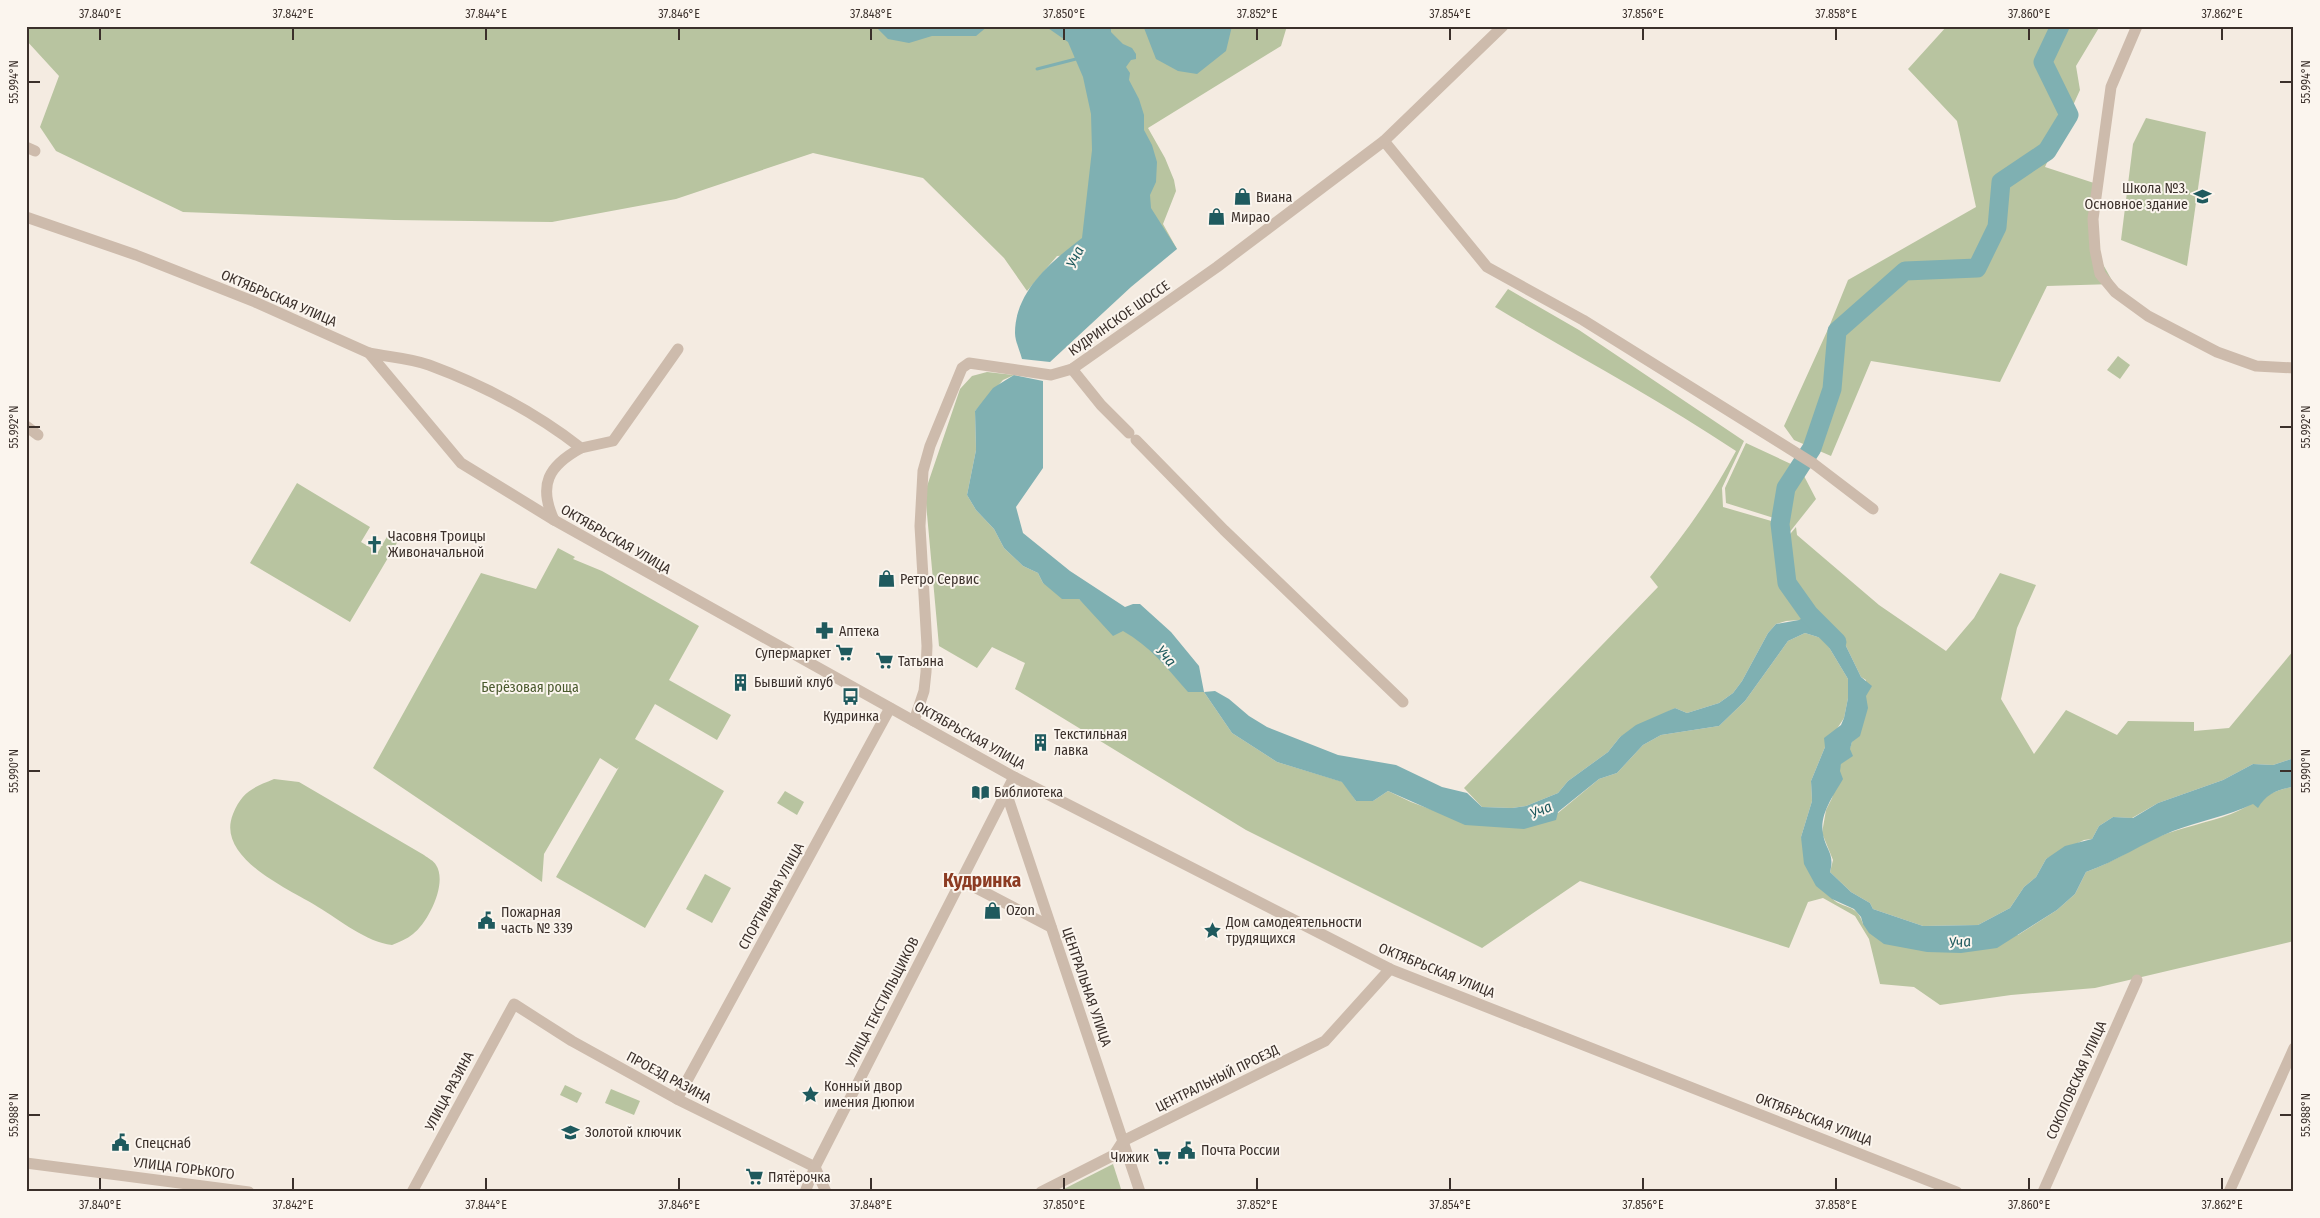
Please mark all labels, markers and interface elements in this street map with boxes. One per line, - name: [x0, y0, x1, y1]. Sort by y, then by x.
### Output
- text: 37.840°E: [79, 7, 121, 21]
- text: 37.842°E: [273, 7, 314, 21]
- text: 37.844°E: [465, 7, 507, 21]
- text: 37.846°E: [658, 7, 700, 21]
- text: 37.848°E: [850, 7, 892, 21]
- text: 37.850°E: [1043, 7, 1085, 21]
- text: 37.852°E: [1237, 7, 1278, 21]
- text: 37.854°E: [1429, 7, 1471, 21]
- text: 37.856°E: [1622, 7, 1664, 21]
- text: 37.858°E: [1815, 7, 1857, 21]
- text: 37.860°E: [2008, 7, 2050, 21]
- text: 37.862°E: [2201, 7, 2243, 21]
- text: 55.994°N: [7, 60, 21, 104]
- text: 55.994°N: [2299, 60, 2313, 104]
- place label: Школа №3. Основное здание: [2084, 180, 2188, 213]
- school or university icon: Школа №3. Основное здание: [2192, 186, 2212, 206]
- shop icon: Виана: [1232, 187, 1252, 207]
- place label: Виана: [1256, 189, 1292, 206]
- shop icon: Мирао: [1207, 207, 1227, 227]
- place label: Мирао: [1231, 209, 1270, 226]
- water label: Уча: [1062, 243, 1088, 271]
- street label: ОКТЯБРЬСКАЯ УЛИЦА: [218, 266, 340, 331]
- street label: КУДРИНСКОЕ ШОССЕ: [1065, 277, 1174, 360]
- text: 55.992°N: [7, 406, 21, 448]
- text: 55.992°N: [2299, 406, 2313, 448]
- street label: ОКТЯБРЬСКАЯ УЛИЦА: [558, 501, 674, 578]
- place label: Часовня Троицы Живоначальной: [388, 528, 486, 561]
- church icon: Часовня Троицы Живоначальной: [364, 534, 384, 554]
- shop icon: Ретро Сервис: [876, 569, 896, 589]
- place label: Ретро Сервис: [900, 571, 979, 588]
- pharmacy icon: Аптека: [815, 621, 835, 641]
- place label: Аптека: [839, 623, 879, 640]
- water label: Уча: [1152, 642, 1180, 670]
- supermarket icon: Супермаркет: [835, 643, 855, 663]
- place label: Супермаркет: [755, 645, 831, 662]
- supermarket icon: Татьяна: [874, 651, 894, 671]
- place label: Татьяна: [898, 653, 944, 670]
- building icon: Бывший клуб: [730, 672, 750, 692]
- place label: Бывший клуб: [754, 674, 833, 691]
- park label: Берёзовая роща: [481, 679, 579, 696]
- bus stop icon: Кудринка: [841, 686, 861, 706]
- street label: ОКТЯБРЬСКАЯ УЛИЦА: [911, 698, 1029, 773]
- place label: Кудринка: [823, 708, 879, 725]
- place label: Текстильная лавка: [1054, 726, 1127, 759]
- building icon: Текстильная лавка: [1030, 732, 1050, 752]
- text: 55.990°N: [7, 749, 21, 793]
- text: 55.990°N: [2299, 749, 2313, 793]
- library icon: Библиотека: [970, 782, 990, 802]
- place label: Библиотека: [994, 784, 1063, 801]
- water label: Уча: [1527, 797, 1555, 823]
- street label: СПОРТИВНАЯ УЛИЦА: [735, 839, 808, 953]
- district label: Кудринка: [943, 869, 1021, 892]
- shop icon: Ozon: [982, 900, 1002, 920]
- place label: Ozon: [1006, 902, 1035, 919]
- place label: Пожарная часть № 339: [501, 904, 573, 937]
- public building icon: Пожарная часть № 339: [477, 910, 497, 930]
- place label: Дом самодеятельности трудящихся: [1225, 914, 1362, 947]
- place icon: Дом самодеятельности трудящихся: [1202, 920, 1222, 940]
- street label: ЦЕНТРАЛЬНАЯ УЛИЦА: [1058, 925, 1115, 1050]
- water label: Уча: [1948, 932, 1972, 952]
- street label: УЛИЦА ТЕКСТИЛЬЩИКОВ: [842, 934, 923, 1071]
- street label: ОКТЯБРЬСКАЯ УЛИЦА: [1376, 939, 1498, 1002]
- street label: СОКОЛОВСКАЯ УЛИЦА: [2043, 1018, 2111, 1142]
- street label: ЦЕНТРАЛЬНЫЙ ПРОЕЗД: [1153, 1041, 1282, 1116]
- street label: УЛИЦА РАЗИНА: [421, 1048, 478, 1135]
- street label: ПРОЕЗД РАЗИНА: [624, 1048, 715, 1107]
- place label: Конный двор имения Дюпюи: [824, 1078, 915, 1111]
- place icon: Конный двор имения Дюпюи: [800, 1084, 820, 1104]
- street label: ОКТЯБРЬСКАЯ УЛИЦА: [1753, 1089, 1875, 1150]
- text: 55.988°N: [7, 1093, 21, 1137]
- text: 55.988°N: [2299, 1093, 2313, 1137]
- school or university icon: Золотой ключик: [561, 1122, 581, 1142]
- place label: Золотой ключик: [585, 1124, 682, 1141]
- public building icon: Спецснаб: [111, 1133, 131, 1153]
- place label: Спецснаб: [135, 1135, 191, 1152]
- public building icon: Почта России: [1177, 1140, 1197, 1160]
- place label: Почта России: [1201, 1142, 1280, 1159]
- supermarket icon: Чижик: [1153, 1147, 1173, 1167]
- place label: Чижик: [1111, 1149, 1149, 1166]
- street label: УЛИЦА ГОРЬКОГО: [131, 1154, 236, 1183]
- supermarket icon: Пятёрочка: [744, 1167, 764, 1187]
- place label: Пятёрочка: [768, 1169, 831, 1186]
- text: 37.840°E: [79, 1198, 121, 1212]
- text: 37.842°E: [273, 1198, 314, 1212]
- text: 37.844°E: [465, 1198, 507, 1212]
- text: 37.846°E: [658, 1198, 700, 1212]
- text: 37.848°E: [850, 1198, 892, 1212]
- text: 37.850°E: [1043, 1198, 1085, 1212]
- text: 37.852°E: [1237, 1198, 1278, 1212]
- text: 37.854°E: [1429, 1198, 1471, 1212]
- text: 37.856°E: [1622, 1198, 1664, 1212]
- text: 37.858°E: [1815, 1198, 1857, 1212]
- text: 37.860°E: [2008, 1198, 2050, 1212]
- text: 37.862°E: [2201, 1198, 2243, 1212]

